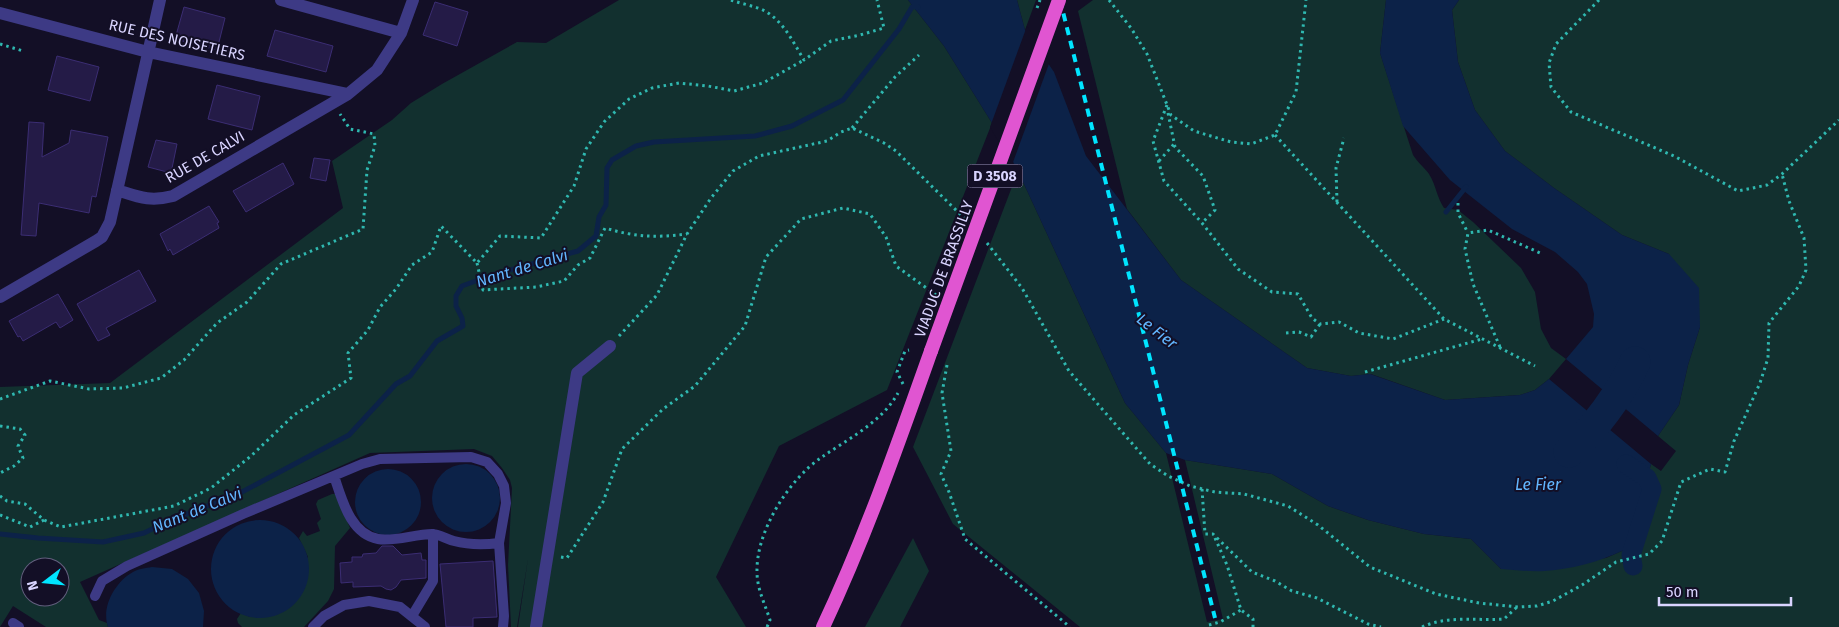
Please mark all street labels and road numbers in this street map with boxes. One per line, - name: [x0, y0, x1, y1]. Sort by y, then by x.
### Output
- street label: RUE DES NOISETIERS: [107, 16, 247, 64]
- street label: RUE DE CALVI: [162, 127, 248, 187]
- road number: D 3508: [968, 165, 1022, 188]
- street label: VIADUC DE BRASSILLY: [911, 197, 977, 340]

